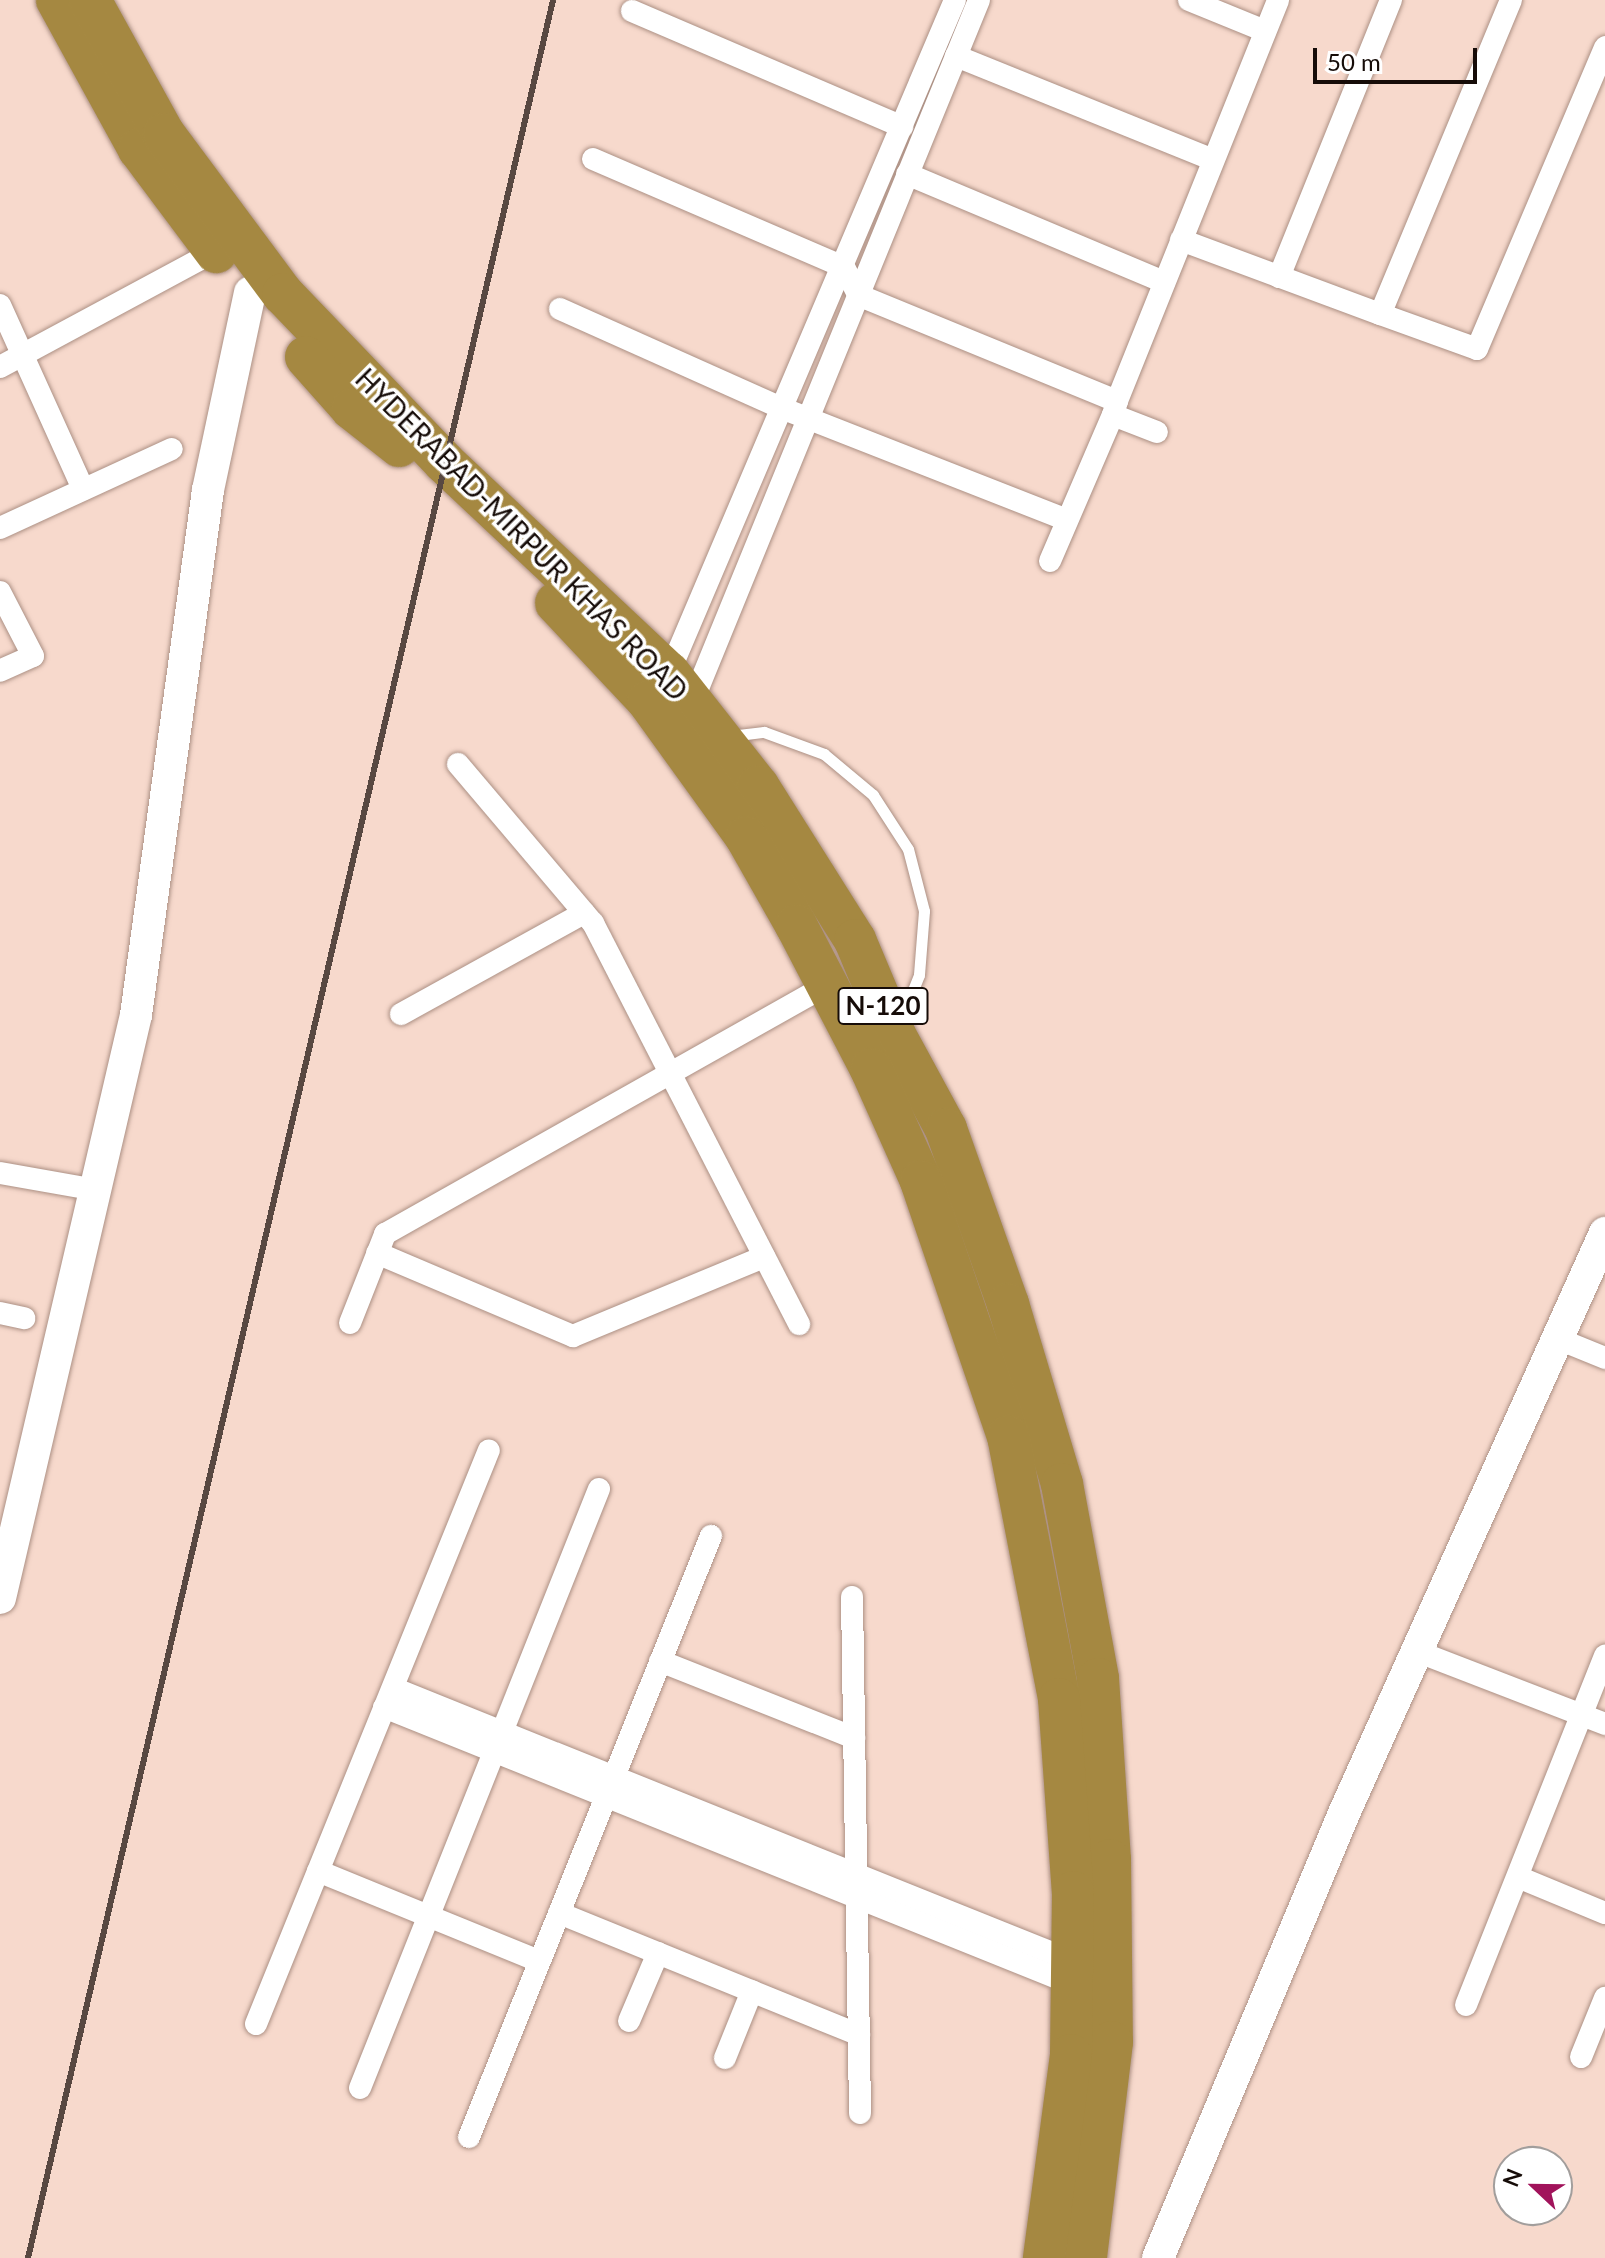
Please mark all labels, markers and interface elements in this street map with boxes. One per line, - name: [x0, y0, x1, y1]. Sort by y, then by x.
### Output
- scale bar: [1317, 32, 1481, 82]
- text: 50 m: [1327, 47, 1381, 76]
- street label: HYDERABAD-MIRPUR KHAS ROAD: [349, 361, 695, 707]
- road number: N-120: [837, 984, 929, 1028]
- north arrow: [1493, 2146, 1573, 2226]
- text: N: [1496, 2165, 1528, 2190]

